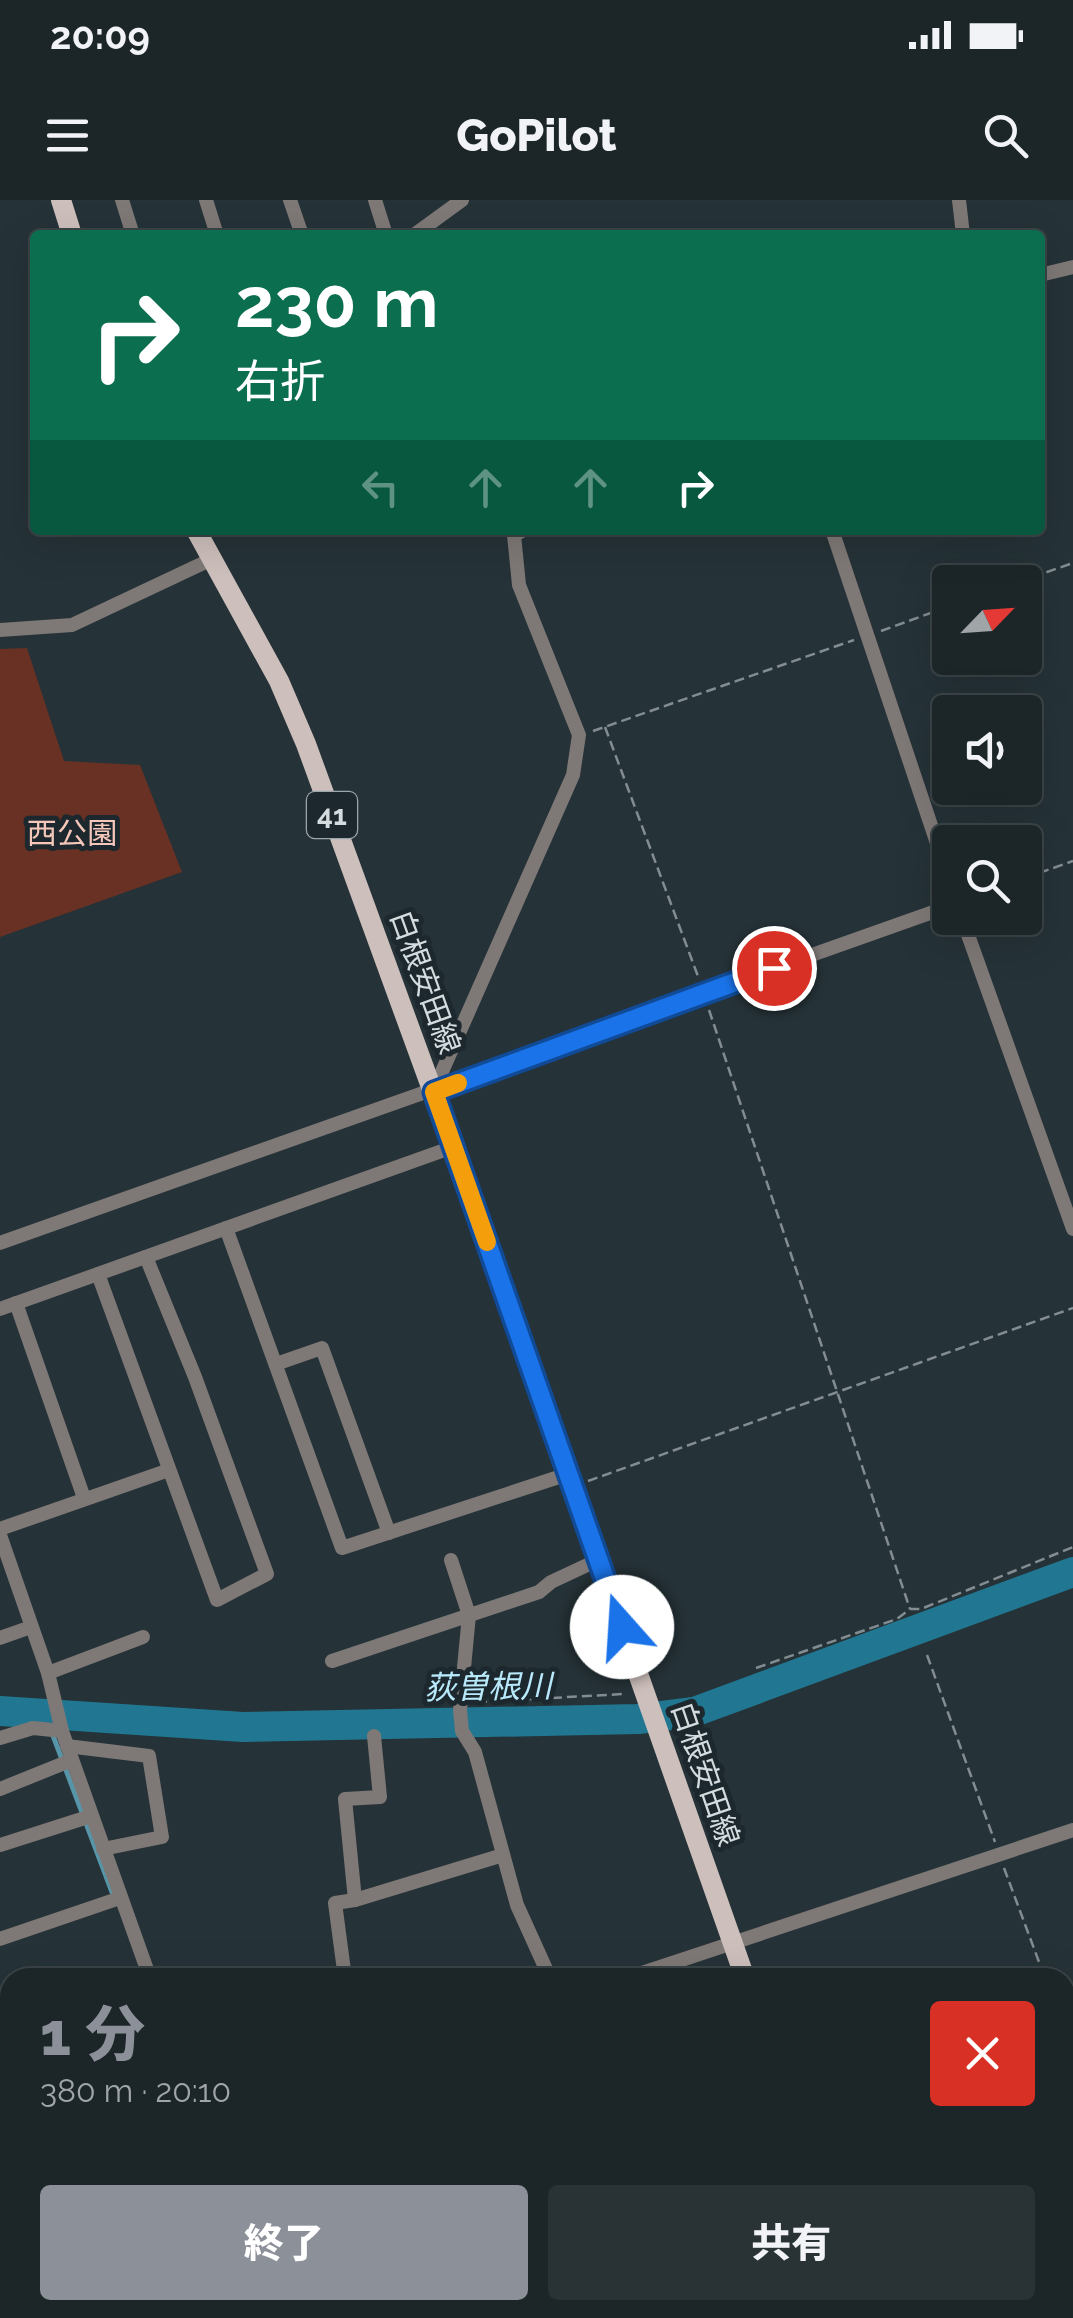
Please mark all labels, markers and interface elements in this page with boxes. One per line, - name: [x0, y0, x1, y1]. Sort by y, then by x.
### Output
- text: 20:09: [50, 13, 150, 58]
- icon: menu: [40, 108, 95, 163]
- icon: search: [978, 108, 1033, 163]
- text: GoPilot: [456, 109, 617, 162]
- text: 230 m: [235, 261, 439, 343]
- icon: right: [70, 270, 200, 400]
- text: 右折: [235, 355, 325, 408]
- icon: left: [353, 460, 408, 515]
- icon: ahead: [458, 460, 513, 515]
- icon: ahead: [563, 460, 618, 515]
- icon: right: [668, 460, 723, 515]
- north arrow: [932, 565, 1042, 675]
- map controls: [932, 565, 1042, 935]
- button: sound: [932, 695, 1042, 805]
- road number: 41: [307, 792, 357, 838]
- park label: 西公園: [27, 816, 117, 851]
- button: search: [932, 825, 1042, 935]
- street label: 白根安田線: [383, 905, 468, 1058]
- pin: [732, 926, 817, 1011]
- icon: arrive: [747, 941, 802, 996]
- position arrow: [570, 1575, 674, 1679]
- water label: 荻曽根川: [424, 1667, 555, 1706]
- street label: 白根安田線: [665, 1697, 746, 1850]
- text: 1 分: [40, 1999, 145, 2069]
- button: close: [930, 2001, 1035, 2106]
- text: 380 m · 20:10: [40, 2072, 231, 2109]
- button: 終了: [40, 2185, 528, 2300]
- button: 共有: [548, 2185, 1035, 2300]

